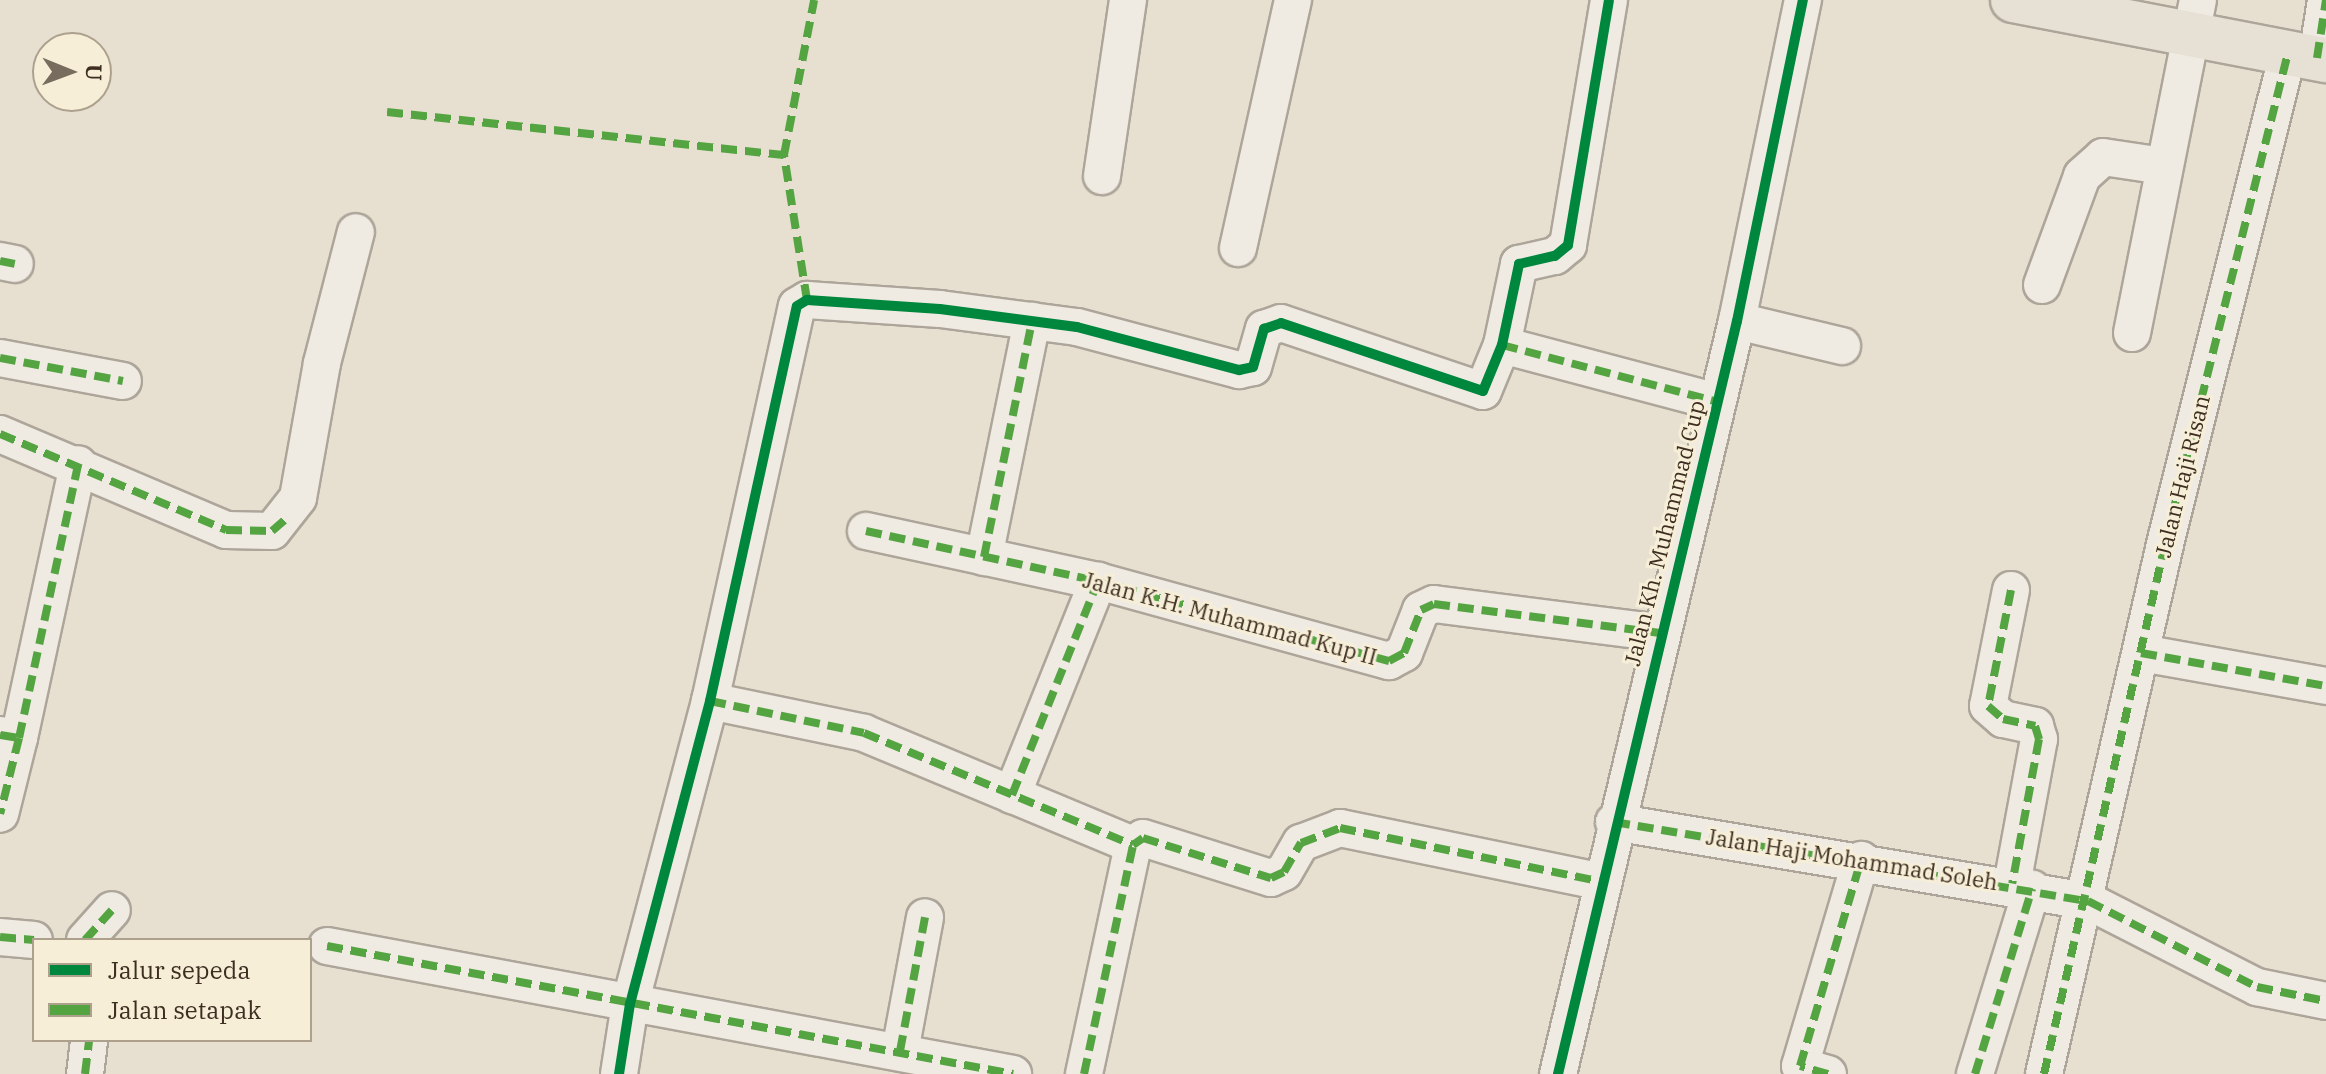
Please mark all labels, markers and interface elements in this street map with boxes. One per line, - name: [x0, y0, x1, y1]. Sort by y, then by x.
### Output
- north arrow: [32, 32, 112, 112]
- text: U: [80, 64, 109, 81]
- street label: Jalan Haji Risan: [2149, 392, 2215, 560]
- street label: Jalan Kh. Muhammad Cup: [1618, 398, 1710, 668]
- street label: Jalan K.H. Muhammad Kup II: [1080, 566, 1380, 670]
- street label: Jalan Haji Mohammad Soleh: [1704, 823, 2000, 895]
- legend: [32, 938, 312, 1042]
- text: Jalur sepeda: [108, 954, 251, 986]
- text: Jalan setapak: [108, 994, 261, 1026]

